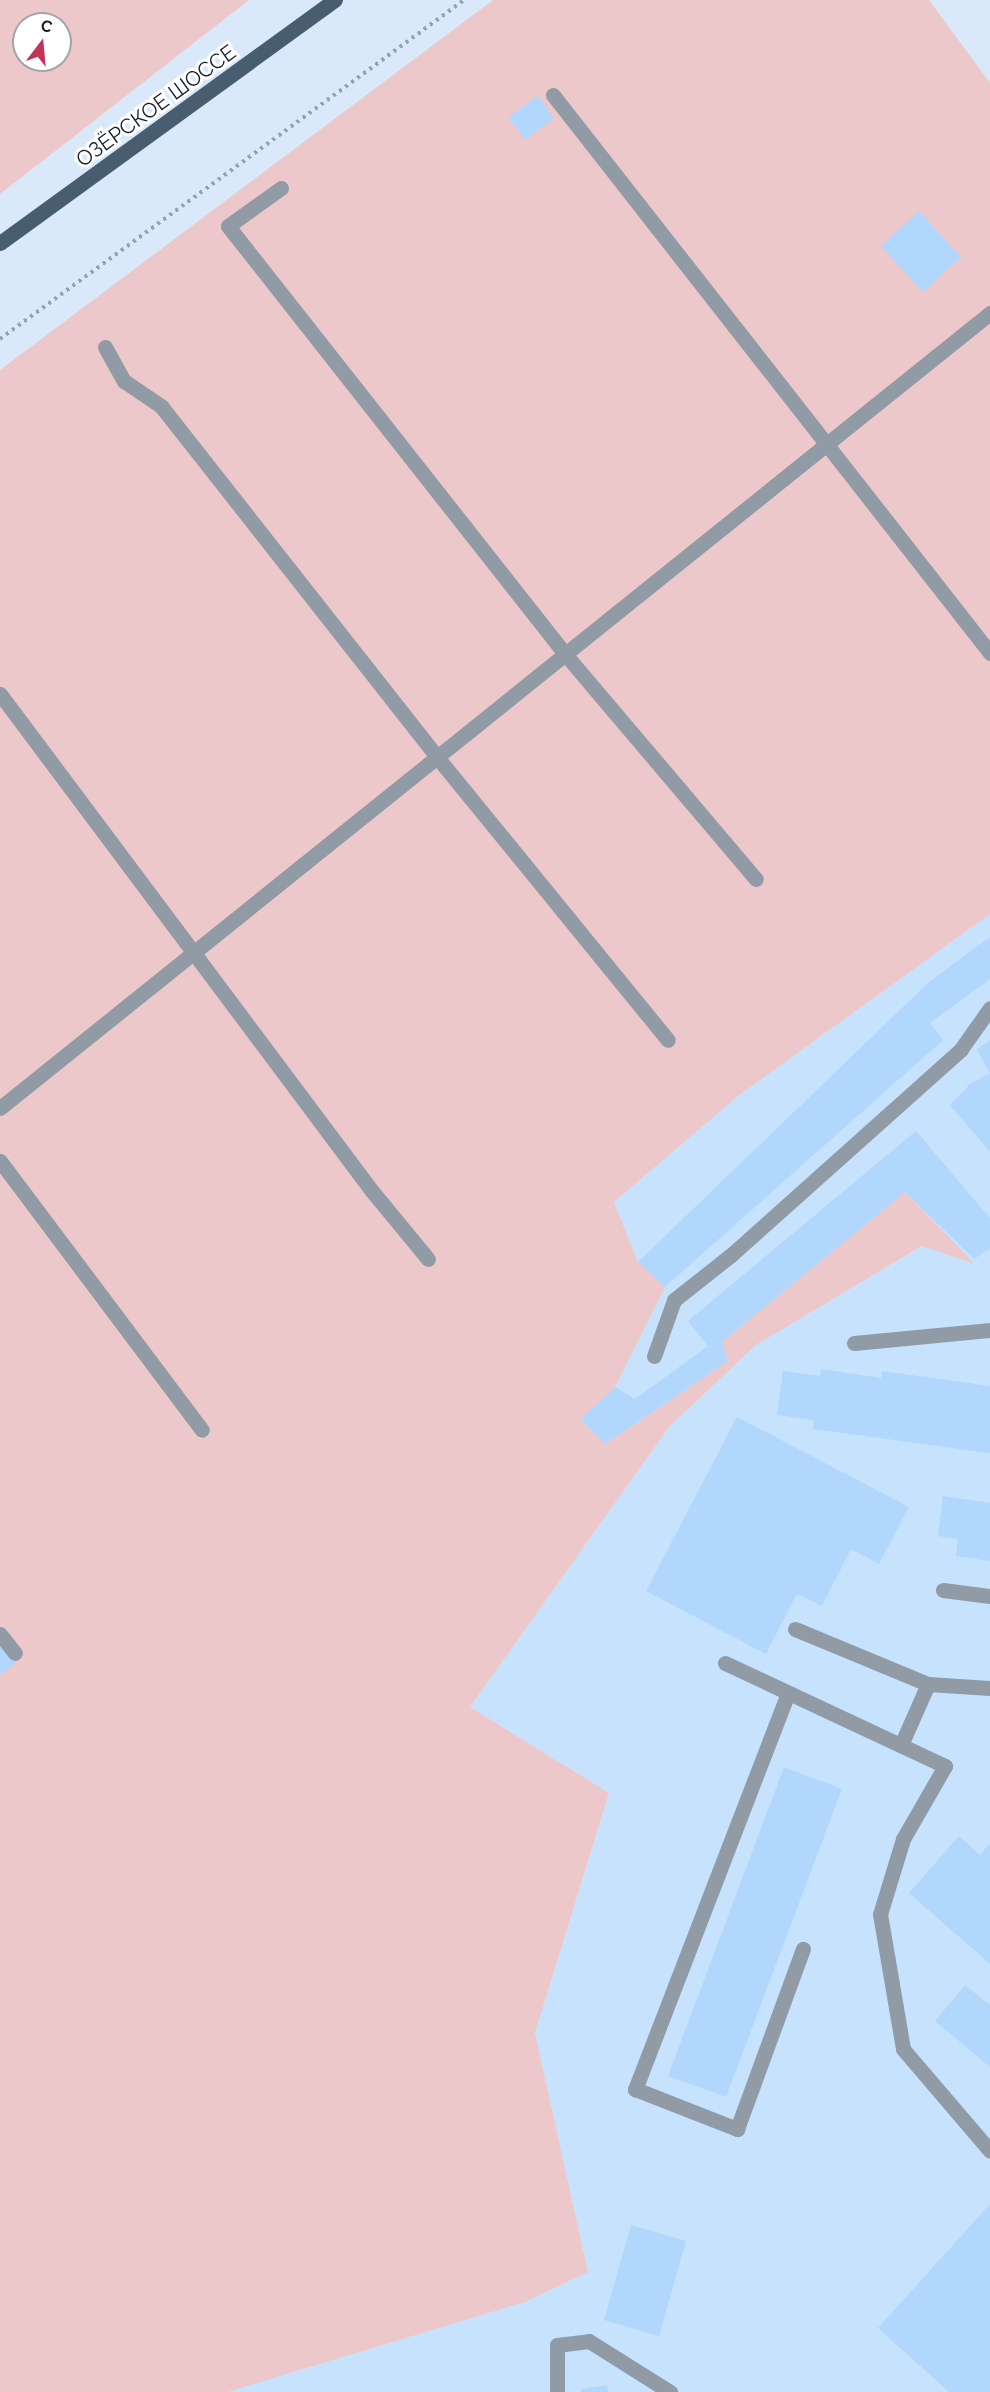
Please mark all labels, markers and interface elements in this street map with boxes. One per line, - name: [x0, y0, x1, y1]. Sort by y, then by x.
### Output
- north arrow: [12, 12, 72, 72]
- text: С: [39, 15, 54, 37]
- street label: ОЗЁРСКОЕ ШОССЕ: [71, 40, 241, 172]

